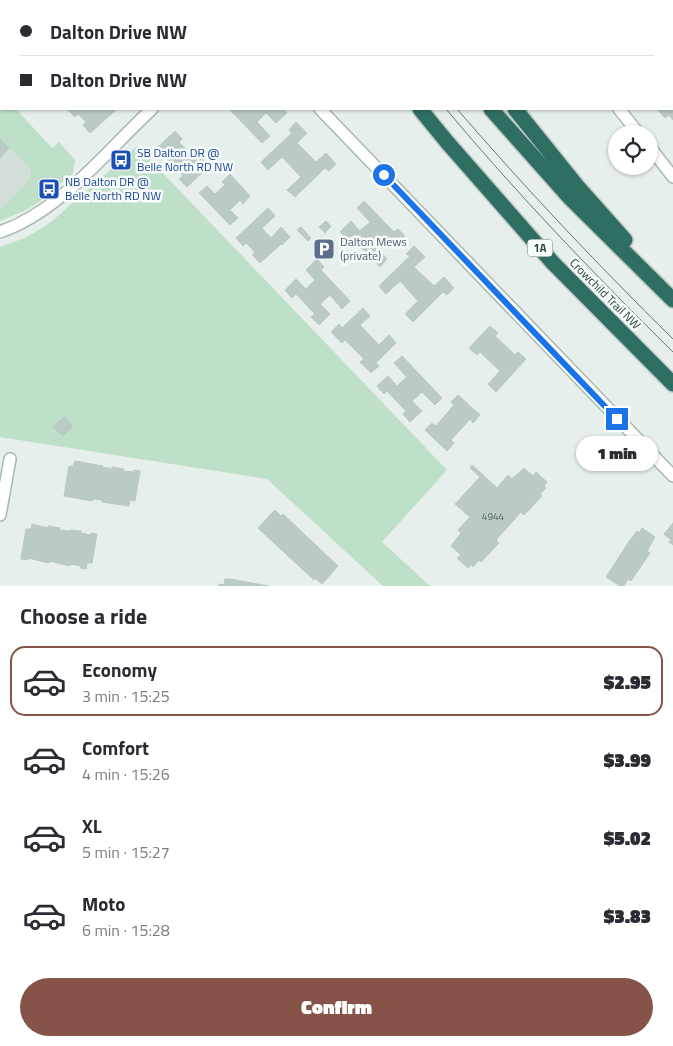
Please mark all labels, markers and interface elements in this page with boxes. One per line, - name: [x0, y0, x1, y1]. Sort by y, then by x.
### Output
- text: Dalton Drive NW: [50, 17, 187, 46]
- text: Dalton Drive NW: [50, 65, 187, 94]
- map controls: [608, 125, 658, 175]
- button: locate: [608, 125, 658, 175]
- place label: SB Dalton DR @ Belle North RD NW: [137, 143, 233, 176]
- bus stop icon: SB Dalton DR @ Belle North RD NW: [109, 148, 133, 172]
- route start: [373, 164, 395, 186]
- place label: NB Dalton DR @ Belle North RD NW: [65, 172, 161, 205]
- bus stop icon: NB Dalton DR @ Belle North RD NW: [37, 177, 61, 201]
- place label: Dalton Mews (private): [340, 232, 407, 265]
- parking icon: Dalton Mews (private): [312, 237, 336, 261]
- road number: 1A: [528, 240, 552, 256]
- street label: Crowchild Trail NW: [565, 254, 646, 334]
- route end: [606, 408, 628, 430]
- callout: 1 min: [576, 436, 658, 472]
- text: 1 min: [597, 441, 637, 465]
- house number: 4944: [482, 509, 505, 524]
- text: Choose a ride: [20, 599, 147, 633]
- text: Economy: [82, 655, 157, 684]
- icon: car: [22, 659, 67, 704]
- text: $2.95: [604, 667, 651, 696]
- text: 3 min · 15:25: [82, 684, 170, 708]
- text: Comfort: [82, 733, 149, 762]
- icon: car: [22, 737, 67, 782]
- text: $3.99: [604, 745, 651, 774]
- text: 4 min · 15:26: [82, 762, 170, 786]
- text: XL: [82, 811, 102, 840]
- icon: car: [22, 815, 67, 860]
- text: $5.02: [604, 823, 651, 852]
- text: 5 min · 15:27: [82, 840, 170, 864]
- text: Moto: [82, 889, 125, 918]
- icon: car: [22, 893, 67, 938]
- text: $3.83: [604, 901, 651, 930]
- text: 6 min · 15:28: [82, 918, 170, 942]
- button: Confirm: [20, 978, 653, 1036]

